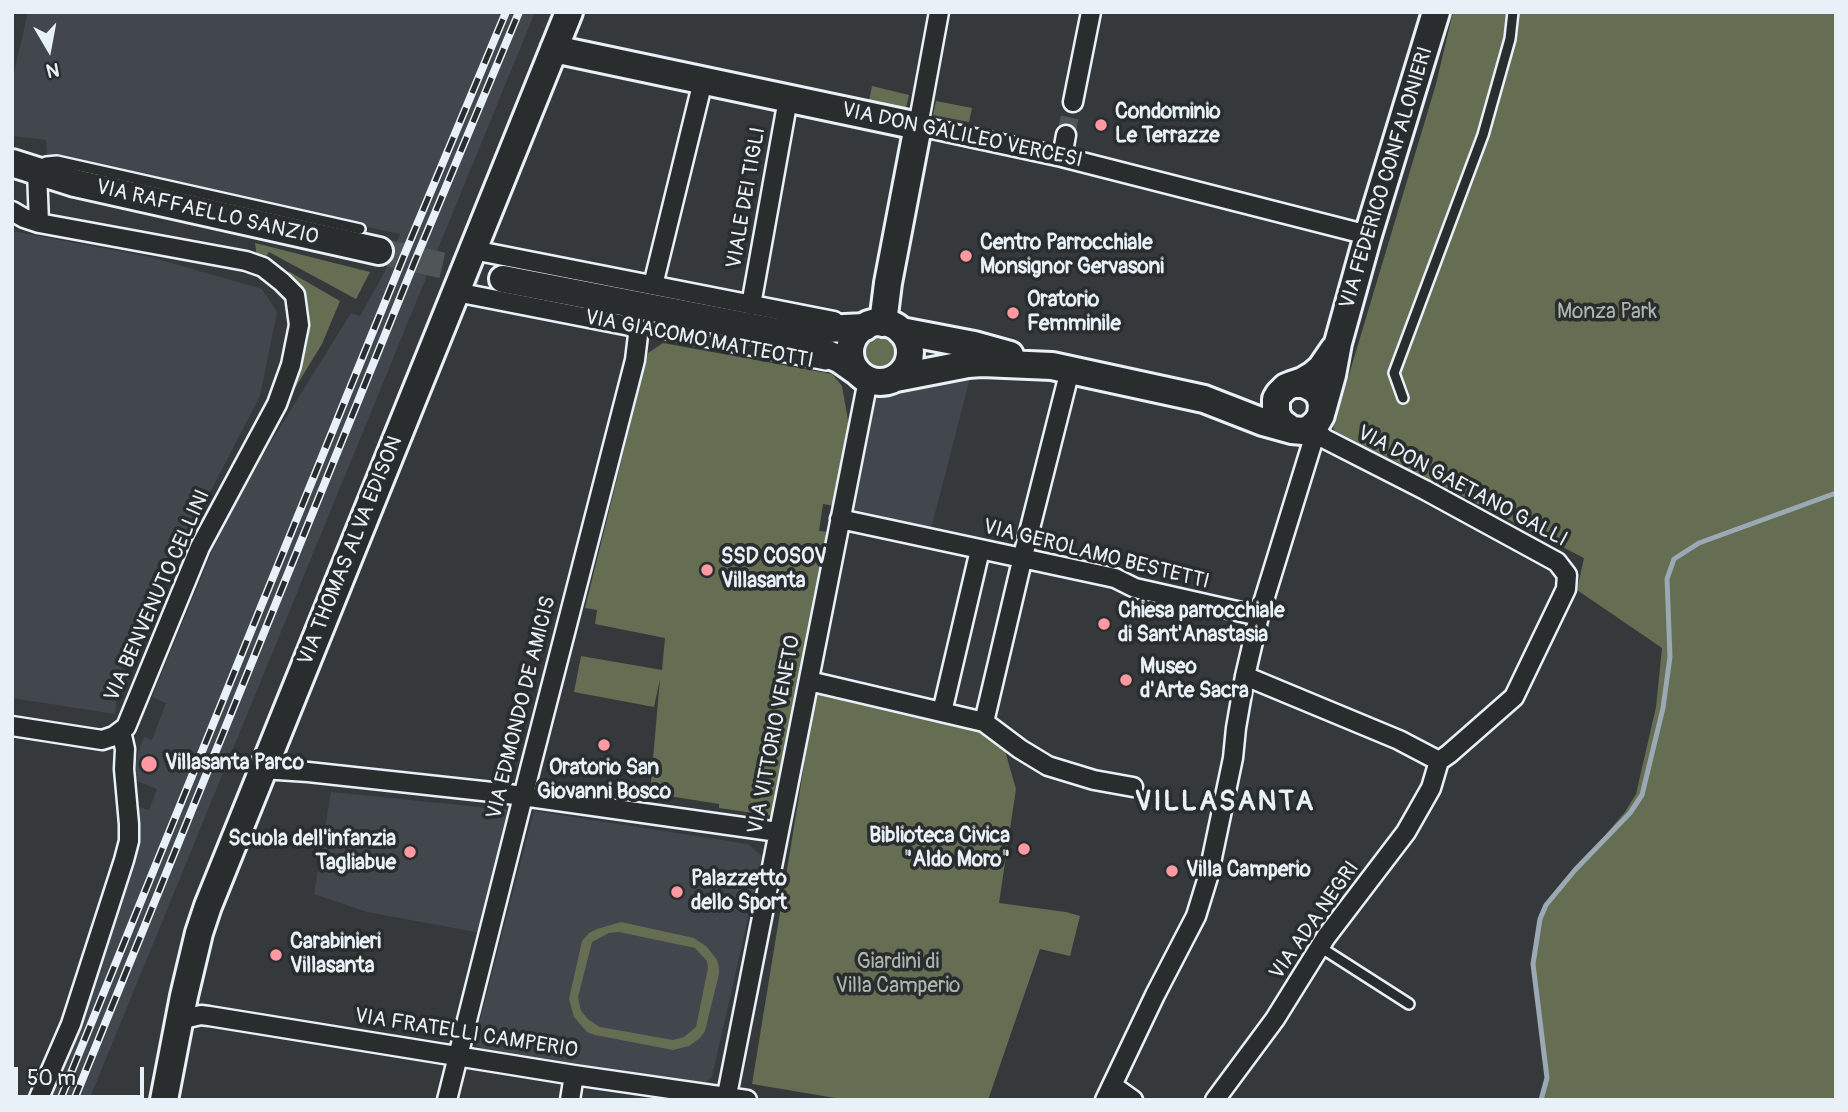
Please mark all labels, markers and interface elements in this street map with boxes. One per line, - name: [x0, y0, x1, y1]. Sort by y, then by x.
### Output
- north arrow: [14, 14, 84, 84]
- street label: VIA FEDERICO CONFALONIERI: [1335, 44, 1439, 312]
- text: N: [44, 57, 61, 83]
- street label: VIA DON GALILEO VERCESI: [839, 98, 1085, 174]
- place label: Condominio Le Terrazze: [1115, 100, 1221, 150]
- marker: Condominio Le Terrazze: [1093, 117, 1109, 133]
- street label: VIALE DEI TIGLI: [722, 125, 772, 271]
- street label: VIA RAFFAELLO SANZIO: [93, 175, 321, 251]
- place label: Centro Parrocchiale Monsignor Gervasoni: [980, 231, 1164, 281]
- marker: Centro Parrocchiale Monsignor Gervasoni: [958, 248, 974, 264]
- place label: Oratorio Femminile: [1027, 288, 1121, 338]
- park label: Monza Park: [1557, 300, 1657, 326]
- street label: VIA GIACOMO MATTEOTTI: [582, 305, 816, 375]
- marker: Oratorio Femminile: [1005, 305, 1021, 321]
- street label: VIA DON GAETANO GALLI: [1353, 421, 1571, 553]
- street label: VIA THOMAS ALVA EDISON: [293, 433, 409, 669]
- street label: VIA BENVENUTO CELLINI: [100, 486, 216, 706]
- street label: VIA GEROLAMO BESTETTI: [980, 515, 1212, 595]
- place label: SSD COSOV Villasanta: [721, 545, 827, 595]
- marker: SSD COSOV Villasanta: [699, 562, 715, 578]
- street label: VIA EDMONDO DE AMICIS: [482, 594, 562, 822]
- place label: Chiesa parrocchiale di Sant'Anastasia: [1118, 599, 1285, 649]
- marker: Chiesa parrocchiale di Sant'Anastasia: [1096, 616, 1112, 632]
- street label: VIA VITTORIO VENETO: [743, 634, 807, 836]
- place label: Museo d'Arte Sacra: [1140, 655, 1249, 705]
- marker: Museo d'Arte Sacra: [1118, 672, 1134, 688]
- marker: Oratorio San Giovanni Bosco: [596, 737, 612, 753]
- place label: Villasanta Parco: [165, 751, 304, 777]
- marker: Villasanta Parco: [139, 754, 159, 774]
- place label: Oratorio San Giovanni Bosco: [537, 756, 671, 806]
- district label: VILLASANTA: [1136, 786, 1314, 820]
- place label: Biblioteca Civica "Aldo Moro": [869, 824, 1010, 874]
- place label: Scuola dell'infanzia Tagliabue: [228, 827, 396, 877]
- marker: Biblioteca Civica "Aldo Moro": [1016, 841, 1032, 857]
- marker: Scuola dell'infanzia Tagliabue: [402, 844, 418, 860]
- street label: VIA ADA NEGRI: [1265, 857, 1365, 985]
- place label: Villa Camperio: [1186, 858, 1311, 884]
- marker: Villa Camperio: [1164, 863, 1180, 879]
- place label: Palazzetto dello Sport: [691, 867, 787, 917]
- marker: Palazzetto dello Sport: [669, 884, 685, 900]
- place label: Carabinieri Villasanta: [290, 930, 381, 980]
- marker: Carabinieri Villasanta: [268, 947, 284, 963]
- park label: Giardini di Villa Camperio: [836, 950, 960, 1000]
- street label: VIA FRATELLI CAMPERIO: [353, 1004, 579, 1064]
- scale bar: [18, 1052, 147, 1096]
- text: 50 m: [27, 1065, 76, 1092]

